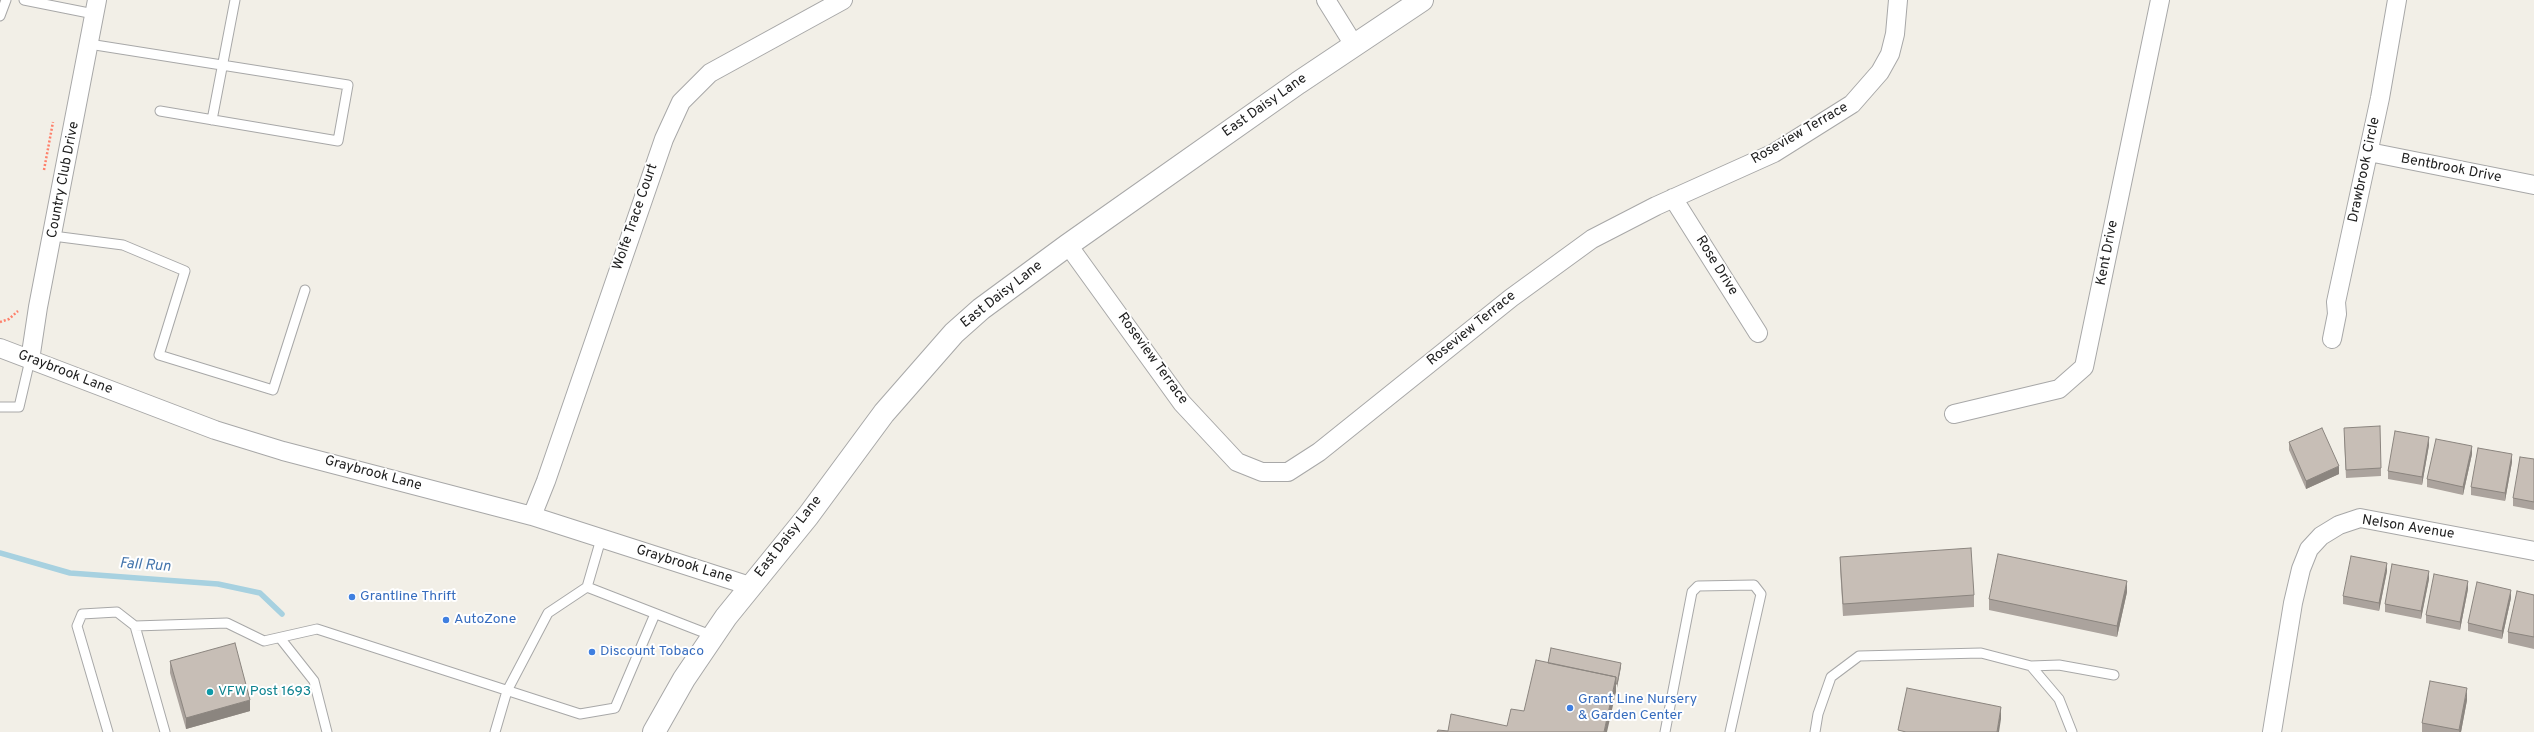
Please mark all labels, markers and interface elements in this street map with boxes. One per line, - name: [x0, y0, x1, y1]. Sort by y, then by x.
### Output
- street label: East Daisy Lane: [1220, 71, 1310, 141]
- street label: Roseview Terrace: [1749, 99, 1851, 169]
- street label: Drawbrook Circle: [2346, 116, 2384, 224]
- street label: Country Club Drive: [44, 120, 84, 240]
- street label: Bentbrook Drive: [2399, 151, 2503, 187]
- street label: Wolfe Trace Court: [610, 162, 662, 272]
- street label: Kent Drive: [2093, 219, 2123, 287]
- street label: Rose Drive: [1691, 233, 1741, 299]
- street label: East Daisy Lane: [958, 258, 1046, 332]
- street label: Roseview Terrace: [1424, 288, 1520, 370]
- street label: Roseview Terrace: [1113, 310, 1191, 408]
- street label: Graybrook Lane: [15, 347, 115, 399]
- street label: Graybrook Lane: [323, 453, 423, 495]
- street label: East Daisy Lane: [752, 493, 826, 581]
- street label: Nelson Avenue: [2361, 512, 2455, 544]
- street label: Graybrook Lane: [634, 542, 734, 588]
- water label: Fall Run: [119, 555, 171, 577]
- place label: Grantline Thrift: [360, 589, 456, 605]
- marker: Grantline Thrift: [347, 592, 357, 602]
- place label: AutoZone: [454, 612, 516, 628]
- marker: AutoZone: [441, 615, 451, 625]
- place label: Discount Tobaco: [600, 644, 704, 660]
- marker: Discount Tobaco: [587, 647, 597, 657]
- place label: VFW Post 1693: [218, 684, 311, 700]
- marker: VFW Post 1693: [205, 687, 215, 697]
- place label: Grant Line Nursery & Garden Center: [1578, 692, 1697, 724]
- marker: Grant Line Nursery & Garden Center: [1565, 703, 1575, 713]

